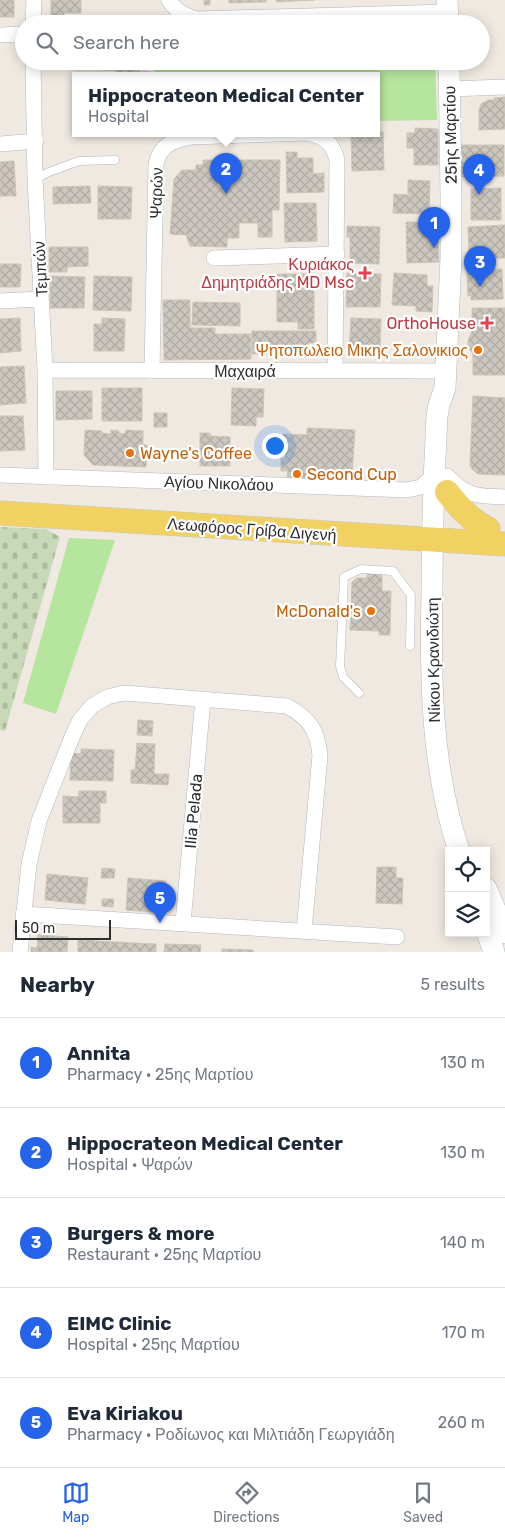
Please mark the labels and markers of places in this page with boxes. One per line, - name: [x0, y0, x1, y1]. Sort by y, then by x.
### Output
- pin: 2: [210, 153, 242, 194]
- pin: 4: [463, 154, 495, 195]
- pin: 1: [418, 207, 450, 248]
- pin: 3: [464, 246, 496, 287]
- place label: Κυριάκος Δημητριάδης MD Msc: [201, 255, 354, 292]
- marker: Κυριάκος Δημητριάδης MD Msc: [358, 266, 372, 280]
- place label: OrthoHouse: [387, 314, 476, 333]
- marker: OrthoHouse: [480, 316, 494, 330]
- place label: Ψητοπωλειο Μικης Σαλονικιος: [256, 341, 468, 360]
- marker: Ψητοπωλειο Μικης Σαλονικιος: [472, 344, 484, 356]
- place label: Wayne's Coffee: [140, 444, 252, 463]
- marker: Wayne's Coffee: [124, 447, 136, 459]
- place label: Second Cup: [307, 465, 397, 484]
- marker: Second Cup: [291, 468, 303, 480]
- place label: McDonald's: [276, 602, 361, 621]
- marker: McDonald's: [365, 605, 377, 617]
- pin: 5: [144, 882, 176, 923]

